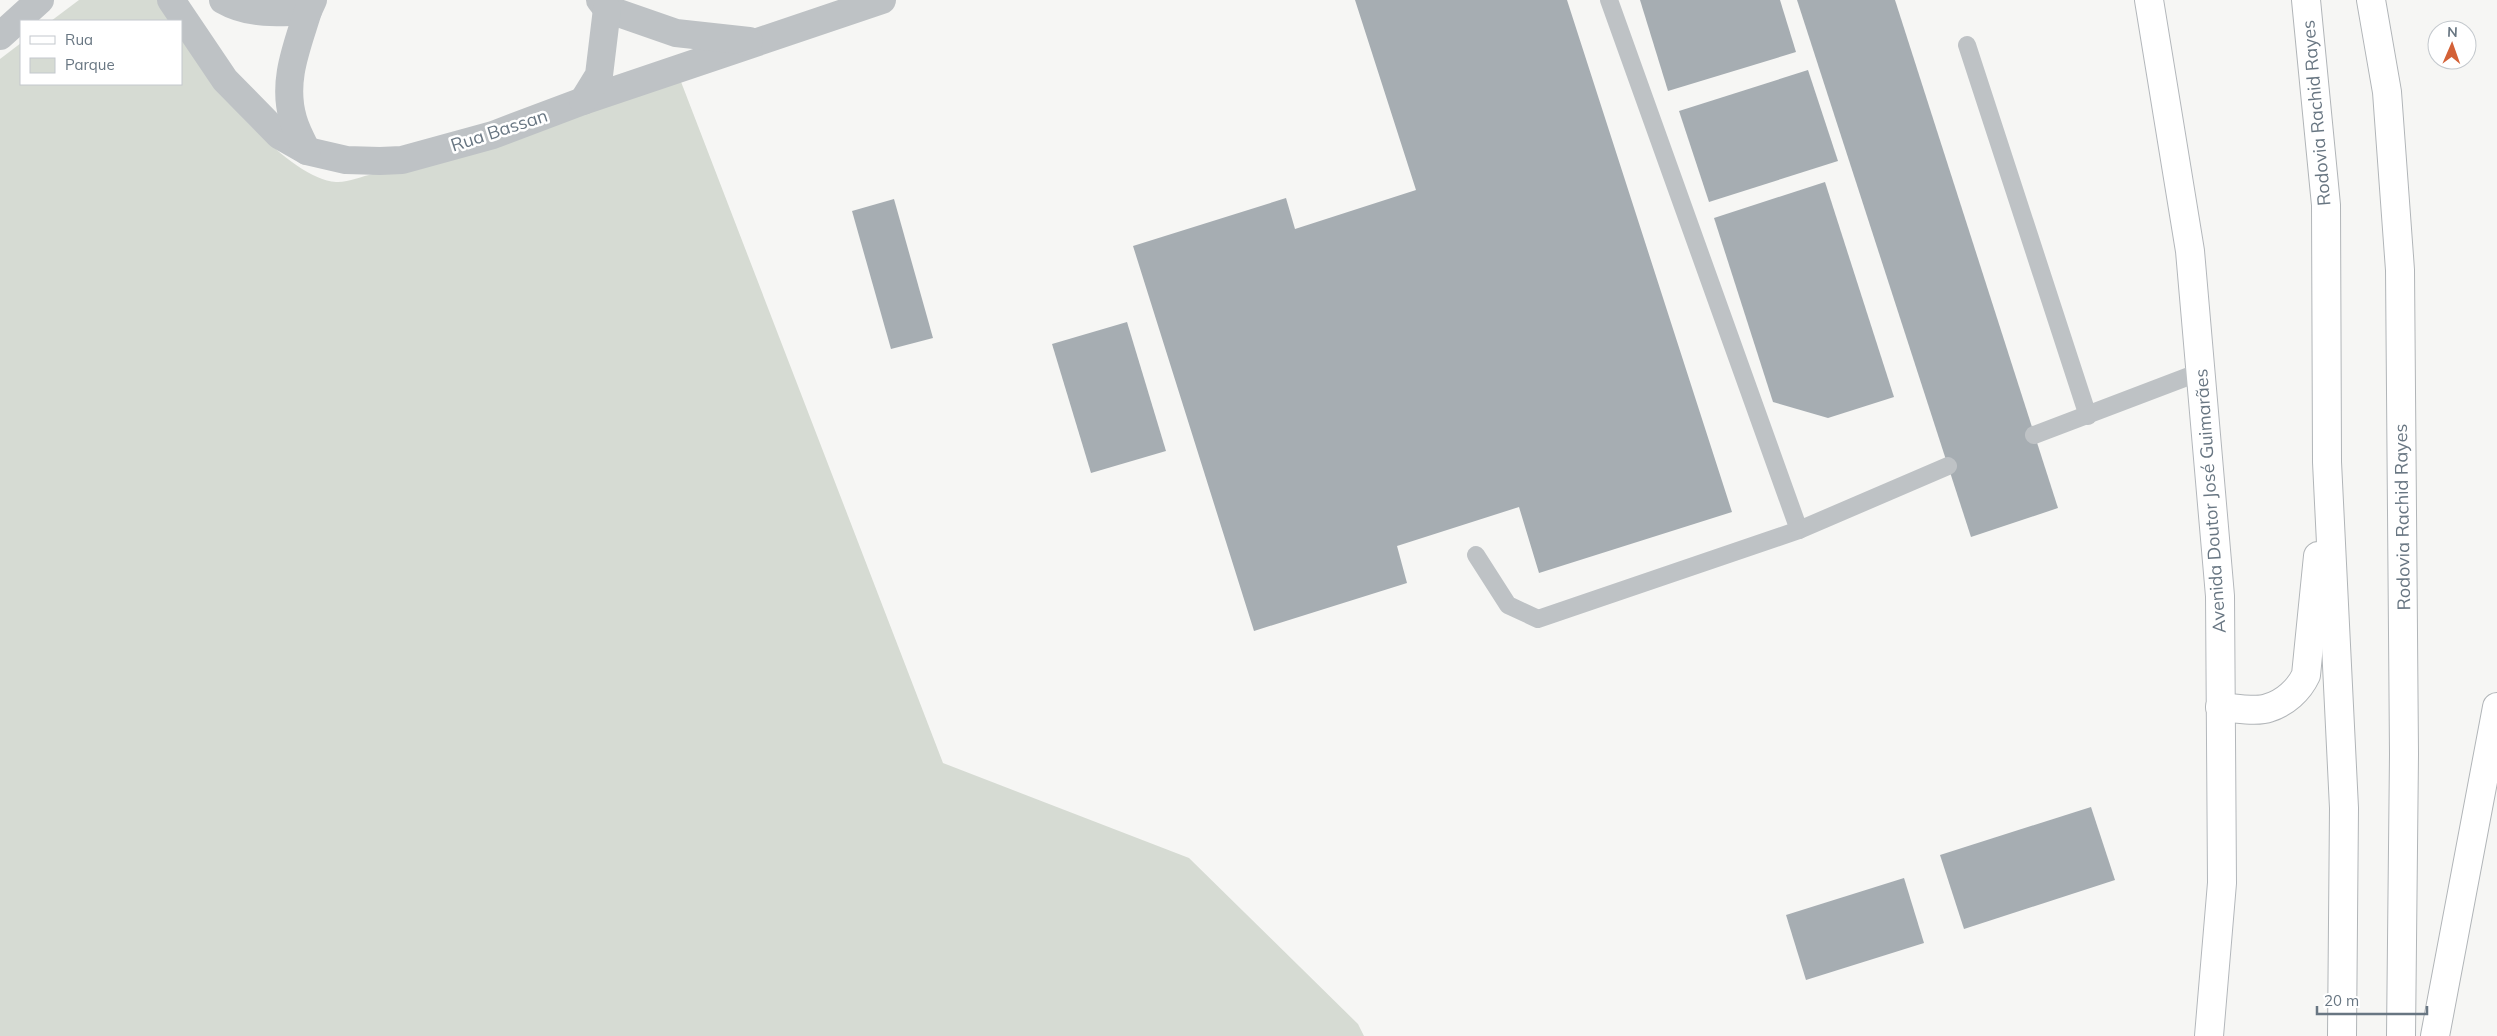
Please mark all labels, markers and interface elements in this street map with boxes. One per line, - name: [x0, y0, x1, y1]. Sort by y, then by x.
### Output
- street label: Rodovia Rachid Rayes: [2296, 19, 2336, 207]
- legend: [20, 20, 182, 85]
- north arrow: [2427, 20, 2477, 70]
- text: N: [2447, 23, 2458, 41]
- text: Rua: [65, 30, 93, 49]
- text: Parque: [65, 55, 115, 74]
- street label: Rua Bassan: [448, 104, 550, 156]
- street label: Avenida Doutor José Guimarães: [2189, 368, 2231, 634]
- street label: Rodovia Rachid Rayes: [2389, 423, 2415, 610]
- scale bar: [2317, 984, 2427, 1016]
- text: 20 m: [2324, 991, 2359, 1010]

